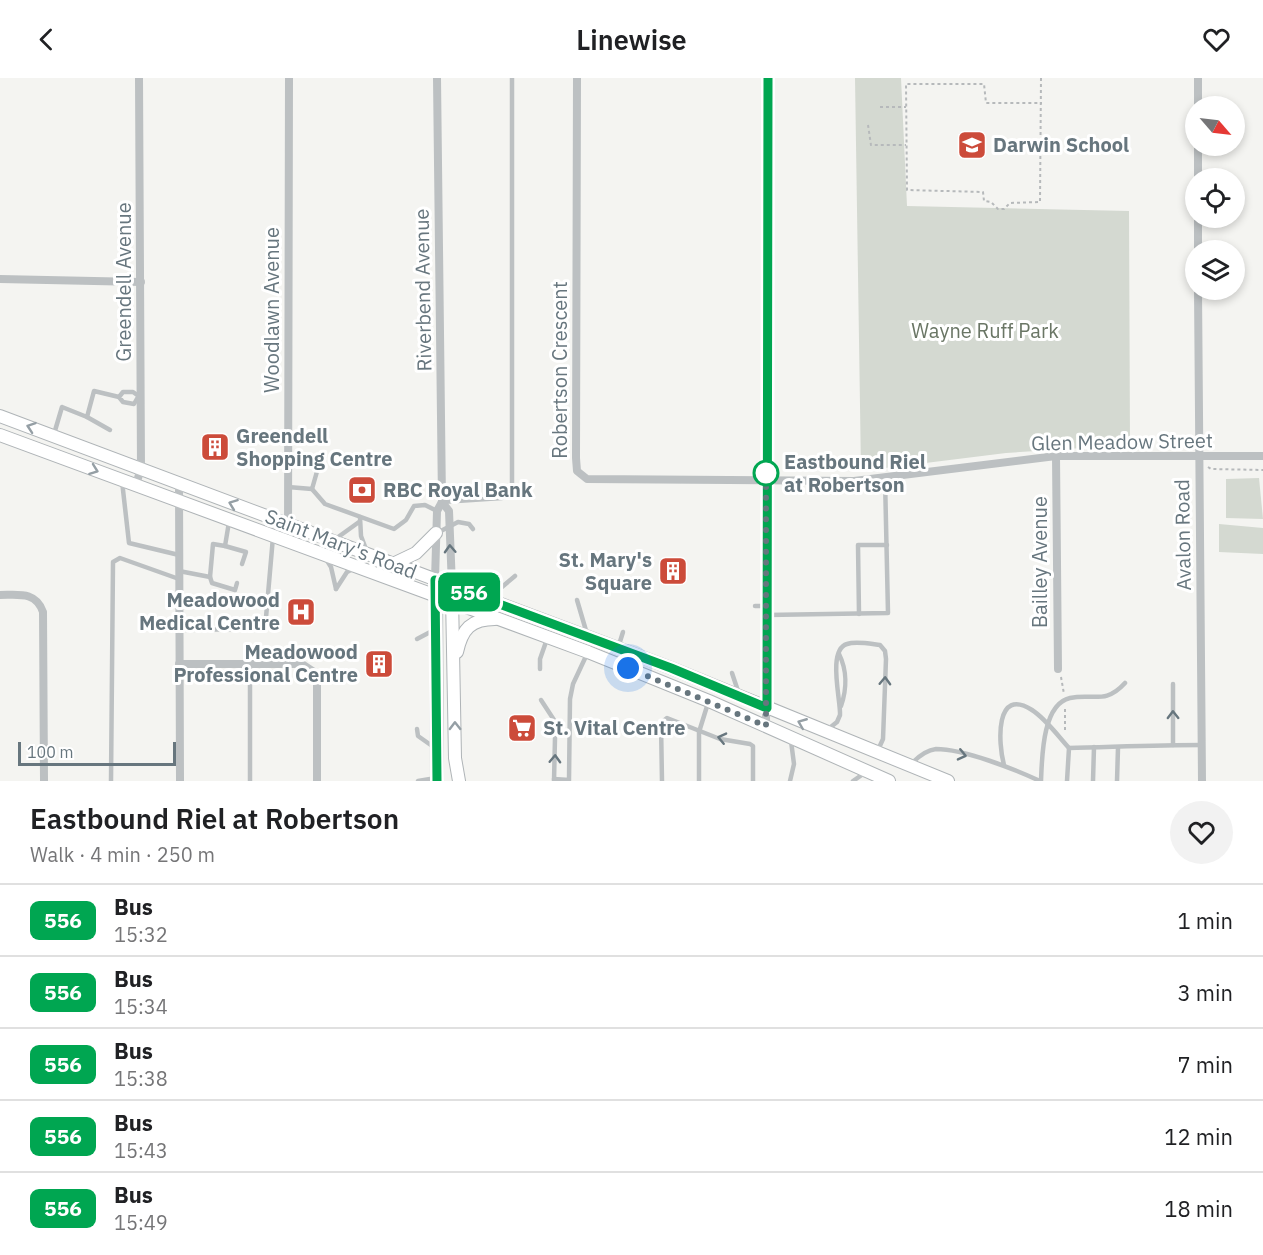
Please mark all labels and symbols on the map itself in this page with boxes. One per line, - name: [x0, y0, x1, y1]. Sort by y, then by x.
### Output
- north arrow: [1185, 96, 1245, 156]
- school or university icon: Darwin School: [956, 129, 988, 161]
- place label: Darwin School: [993, 131, 1129, 158]
- street label: Greendell Avenue: [110, 202, 137, 362]
- street label: Riverbend Avenue: [408, 208, 437, 372]
- street label: Woodlawn Avenue: [258, 227, 285, 393]
- street label: Robertson Crescent: [546, 281, 573, 459]
- park label: Wayne Ruff Park: [911, 317, 1059, 344]
- one-way arrow: [26, 422, 37, 435]
- place label: Greendell Shopping Centre: [236, 422, 392, 472]
- street label: Glen Meadow Street: [1031, 426, 1213, 457]
- building icon: Greendell Shopping Centre: [199, 431, 231, 463]
- place label: Eastbound Riel at Robertson: [784, 448, 926, 498]
- marker: Eastbound Riel at Robertson: [753, 460, 779, 486]
- one-way arrow: [88, 462, 99, 475]
- bank icon: RBC Royal Bank: [346, 474, 378, 506]
- place label: RBC Royal Bank: [383, 476, 533, 503]
- street label: Avalon Road: [1168, 479, 1197, 591]
- street label: Bailley Avenue: [1026, 496, 1053, 628]
- one-way arrow: [228, 498, 239, 511]
- street label: Saint Mary's Road: [261, 502, 421, 585]
- one-way arrow: [443, 544, 456, 553]
- place label: St. Mary's Square: [559, 546, 652, 596]
- building icon: St. Mary's Square: [657, 555, 689, 587]
- line badge: 556: [434, 572, 504, 612]
- place label: Meadowood Medical Centre: [139, 586, 280, 636]
- hospital icon: Meadowood Medical Centre: [285, 596, 317, 628]
- place label: Meadowood Professional Centre: [173, 638, 358, 688]
- building icon: Meadowood Professional Centre: [363, 648, 395, 680]
- your location: [613, 653, 643, 683]
- one-way arrow: [879, 676, 892, 685]
- one-way arrow: [1167, 710, 1179, 719]
- supermarket icon: St. Vital Centre: [506, 712, 538, 744]
- place label: St. Vital Centre: [543, 714, 686, 741]
- one-way arrow: [798, 718, 809, 730]
- one-way arrow: [448, 722, 461, 731]
- one-way arrow: [718, 733, 728, 746]
- scale bar: [18, 739, 176, 766]
- one-way arrow: [957, 748, 967, 761]
- one-way arrow: [549, 754, 561, 763]

